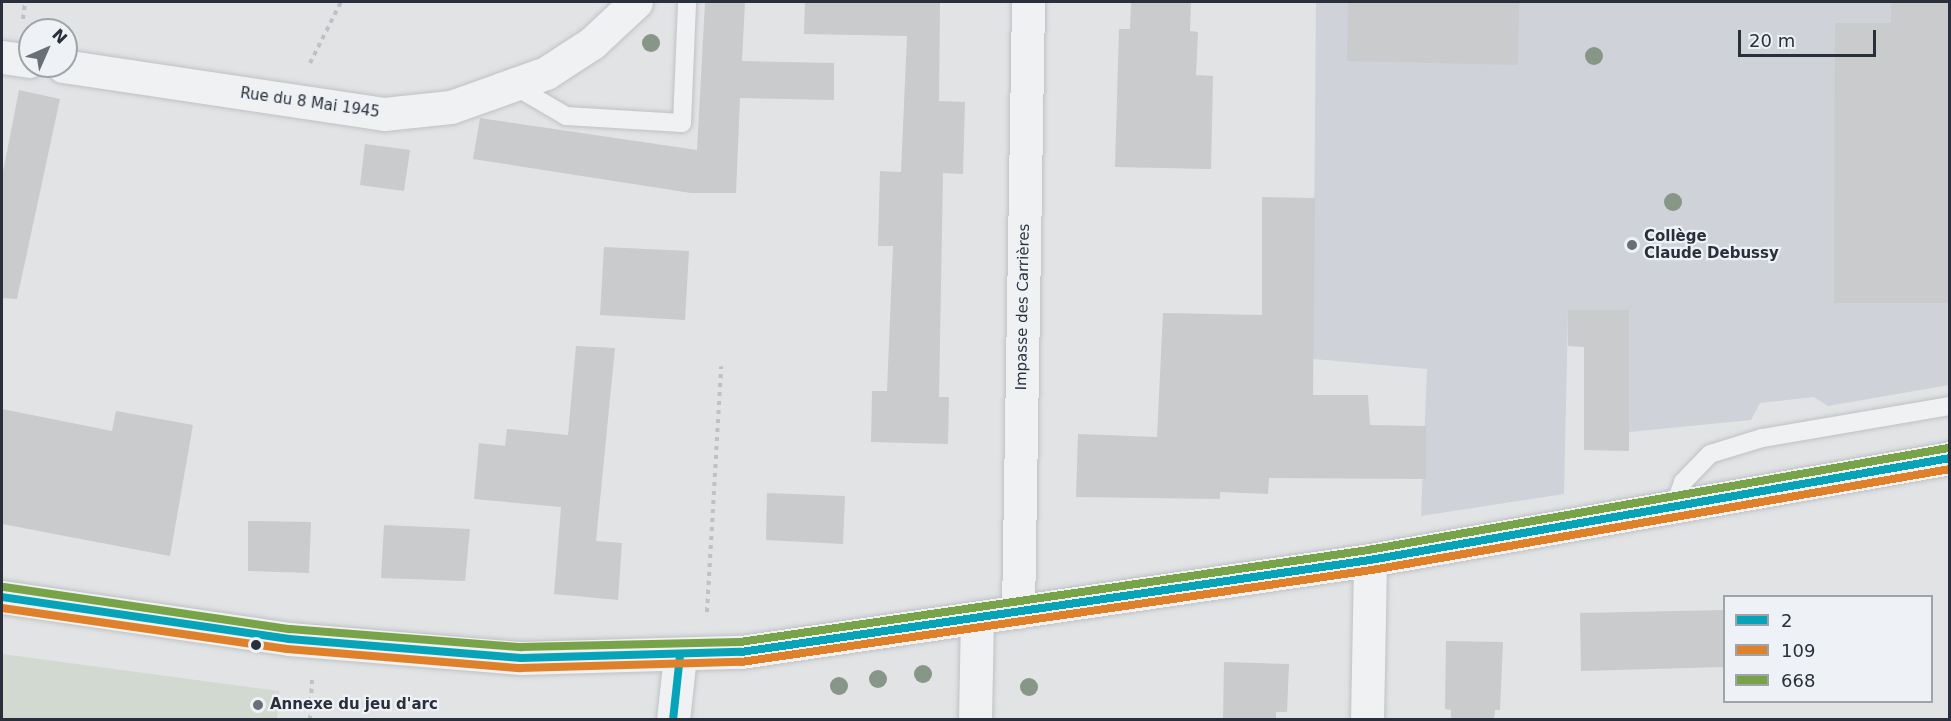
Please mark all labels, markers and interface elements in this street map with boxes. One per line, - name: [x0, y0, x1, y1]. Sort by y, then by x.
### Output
- north arrow: [18, 18, 78, 78]
- scale bar: [1741, 18, 1879, 56]
- text: N: [48, 25, 71, 48]
- text: 20 m: [1749, 30, 1795, 51]
- street label: Rue du 8 Mai 1945: [239, 84, 381, 122]
- street label: Impasse des Carrières: [1013, 223, 1033, 391]
- place label: Collège Claude Debussy: [1644, 227, 1779, 262]
- marker: Collège Claude Debussy: [1625, 238, 1639, 252]
- legend: [1723, 595, 1933, 703]
- text: 2: [1781, 610, 1792, 631]
- unlabelled marker: [250, 639, 262, 651]
- text: 109: [1781, 640, 1815, 661]
- text: 668: [1781, 670, 1815, 691]
- place label: Annexe du jeu d'arc: [270, 696, 438, 714]
- marker: Annexe du jeu d'arc: [251, 698, 265, 712]

